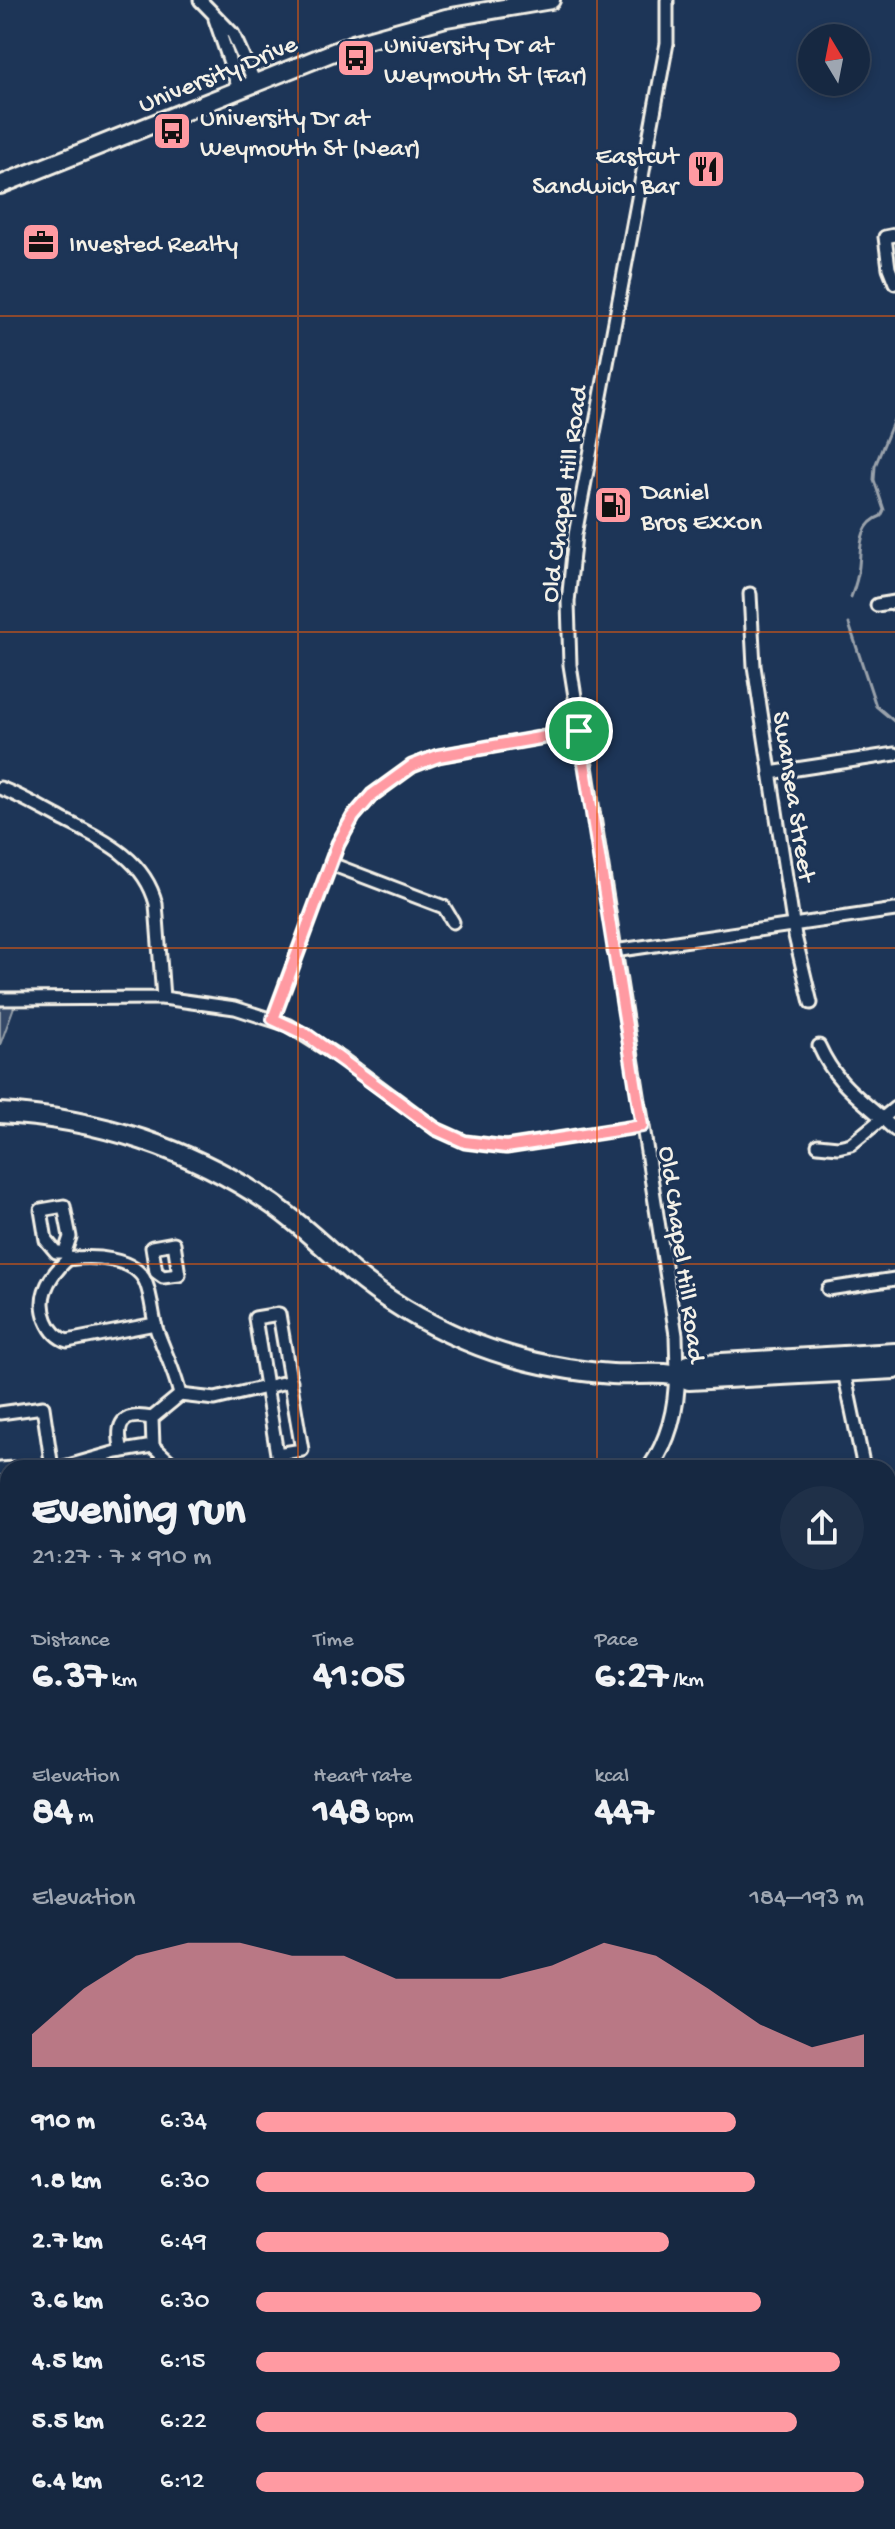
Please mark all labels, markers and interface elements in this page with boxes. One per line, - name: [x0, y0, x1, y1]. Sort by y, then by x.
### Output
- north arrow: [798, 24, 870, 96]
- map controls: [798, 24, 870, 96]
- street label: University Drive: [135, 30, 303, 122]
- place label: University Dr at Weymouth St (Far): [384, 32, 588, 93]
- bus stop icon: University Dr at Weymouth St (Far): [335, 37, 377, 79]
- place label: University Dr at Weymouth St (Near): [200, 105, 421, 166]
- bus stop icon: University Dr at Weymouth St (Near): [151, 110, 193, 152]
- place label: Eastcut Sandwich Bar: [532, 143, 681, 204]
- restaurant icon: Eastcut Sandwich Bar: [685, 148, 727, 190]
- office icon: Invested Realty: [20, 221, 62, 263]
- place label: Invested Realty: [69, 231, 238, 262]
- street label: Old Chapel Hill Road: [536, 383, 597, 605]
- place label: Daniel Bros Exxon: [639, 479, 763, 540]
- fuel station icon: Daniel Bros Exxon: [592, 484, 634, 526]
- pin: [545, 697, 613, 765]
- icon: arrive: [557, 709, 601, 753]
- street label: Swansea Street: [763, 709, 821, 886]
- street label: Old Chapel Hill Road: [649, 1144, 710, 1367]
- button: share: [780, 1486, 864, 1570]
- text: Evening run: [32, 1487, 245, 1539]
- text: 21:27 · 7 × 910 m: [32, 1543, 211, 1574]
- text: Distance: [32, 1628, 110, 1654]
- text: Time: [313, 1628, 354, 1654]
- text: Pace: [595, 1628, 638, 1654]
- text: 6.37: [32, 1654, 106, 1701]
- text: 41:05: [313, 1654, 405, 1701]
- text: 6:27: [595, 1654, 668, 1701]
- text: km: [106, 1668, 137, 1694]
- text: /km: [668, 1668, 704, 1694]
- text: Elevation: [32, 1764, 119, 1790]
- text: Heart rate: [313, 1764, 412, 1790]
- text: kcal: [595, 1764, 629, 1790]
- text: 84: [32, 1790, 73, 1837]
- text: 148: [313, 1790, 370, 1837]
- text: 447: [595, 1790, 653, 1837]
- text: m: [73, 1804, 94, 1830]
- text: bpm: [370, 1804, 414, 1830]
- text: Elevation: [32, 1884, 135, 1915]
- text: 184–193 m: [749, 1884, 864, 1915]
- text: 910 m: [32, 2107, 95, 2138]
- text: 6:34: [160, 2107, 207, 2138]
- text: 1.8 km: [32, 2167, 101, 2198]
- text: 6:30: [160, 2167, 210, 2198]
- text: 2.7 km: [32, 2227, 103, 2258]
- text: 6:49: [160, 2227, 207, 2258]
- text: 3.6 km: [32, 2287, 103, 2318]
- text: 6:30: [160, 2287, 210, 2318]
- text: 4.5 km: [32, 2347, 102, 2378]
- text: 6:15: [160, 2347, 206, 2378]
- text: 5.5 km: [32, 2407, 104, 2438]
- text: 6:22: [160, 2407, 207, 2438]
- text: 6.4 km: [32, 2467, 102, 2498]
- text: 6:12: [160, 2467, 205, 2498]

